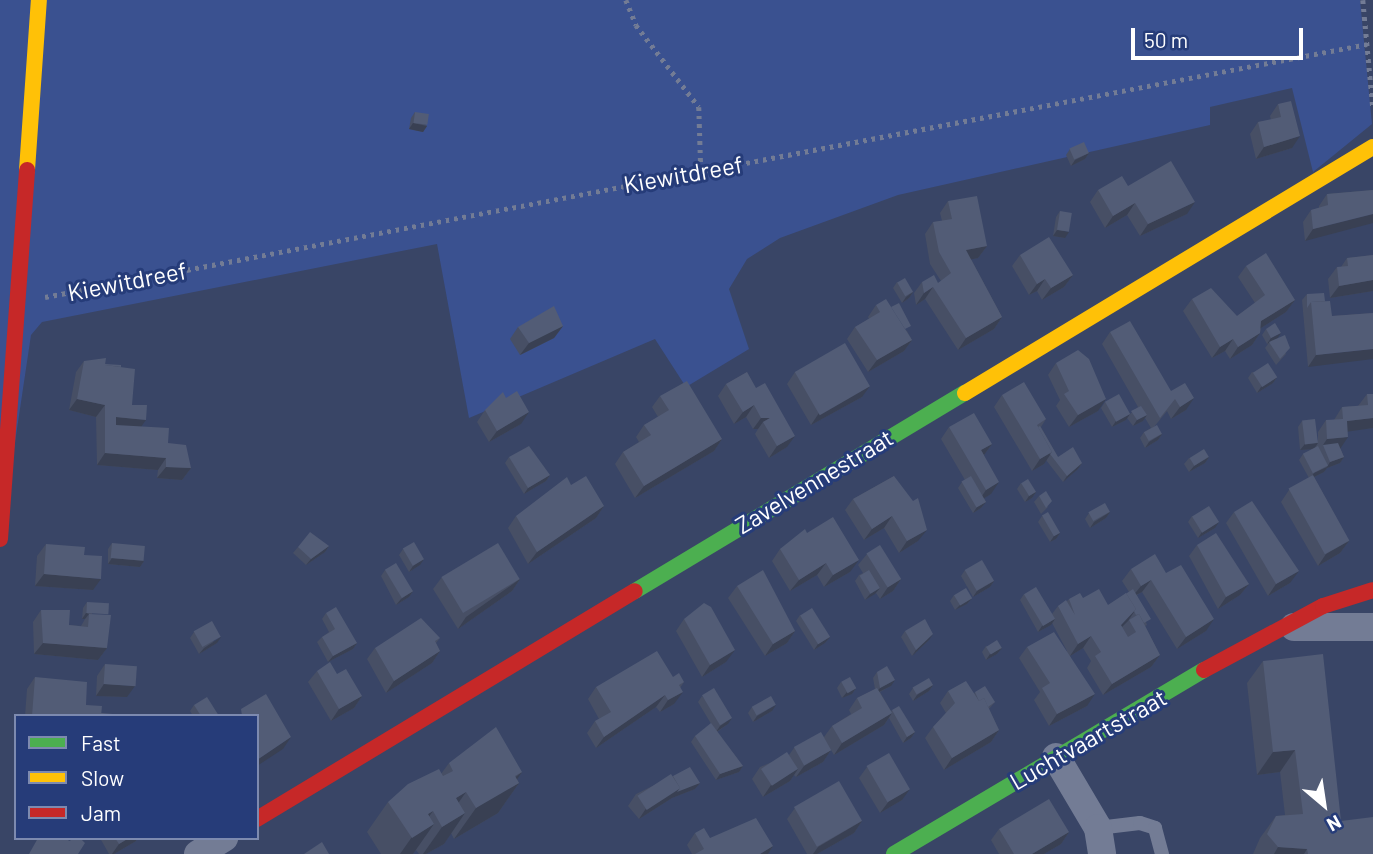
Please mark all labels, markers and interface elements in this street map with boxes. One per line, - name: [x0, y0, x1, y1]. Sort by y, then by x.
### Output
- scale bar: [1135, 14, 1306, 58]
- text: 50 m: [1144, 27, 1188, 52]
- street label: Kiewitdreef: [621, 149, 745, 199]
- street label: Kiewitdreef: [65, 255, 189, 307]
- street label: Zavelvennestraat: [730, 423, 898, 539]
- street label: Luchtvaartstraat: [1004, 682, 1172, 796]
- legend: [14, 714, 259, 840]
- text: Fast: [81, 730, 121, 755]
- text: Slow: [81, 765, 124, 790]
- north arrow: [1289, 770, 1359, 840]
- text: Jam: [81, 800, 121, 825]
- text: N: [1323, 811, 1346, 837]

